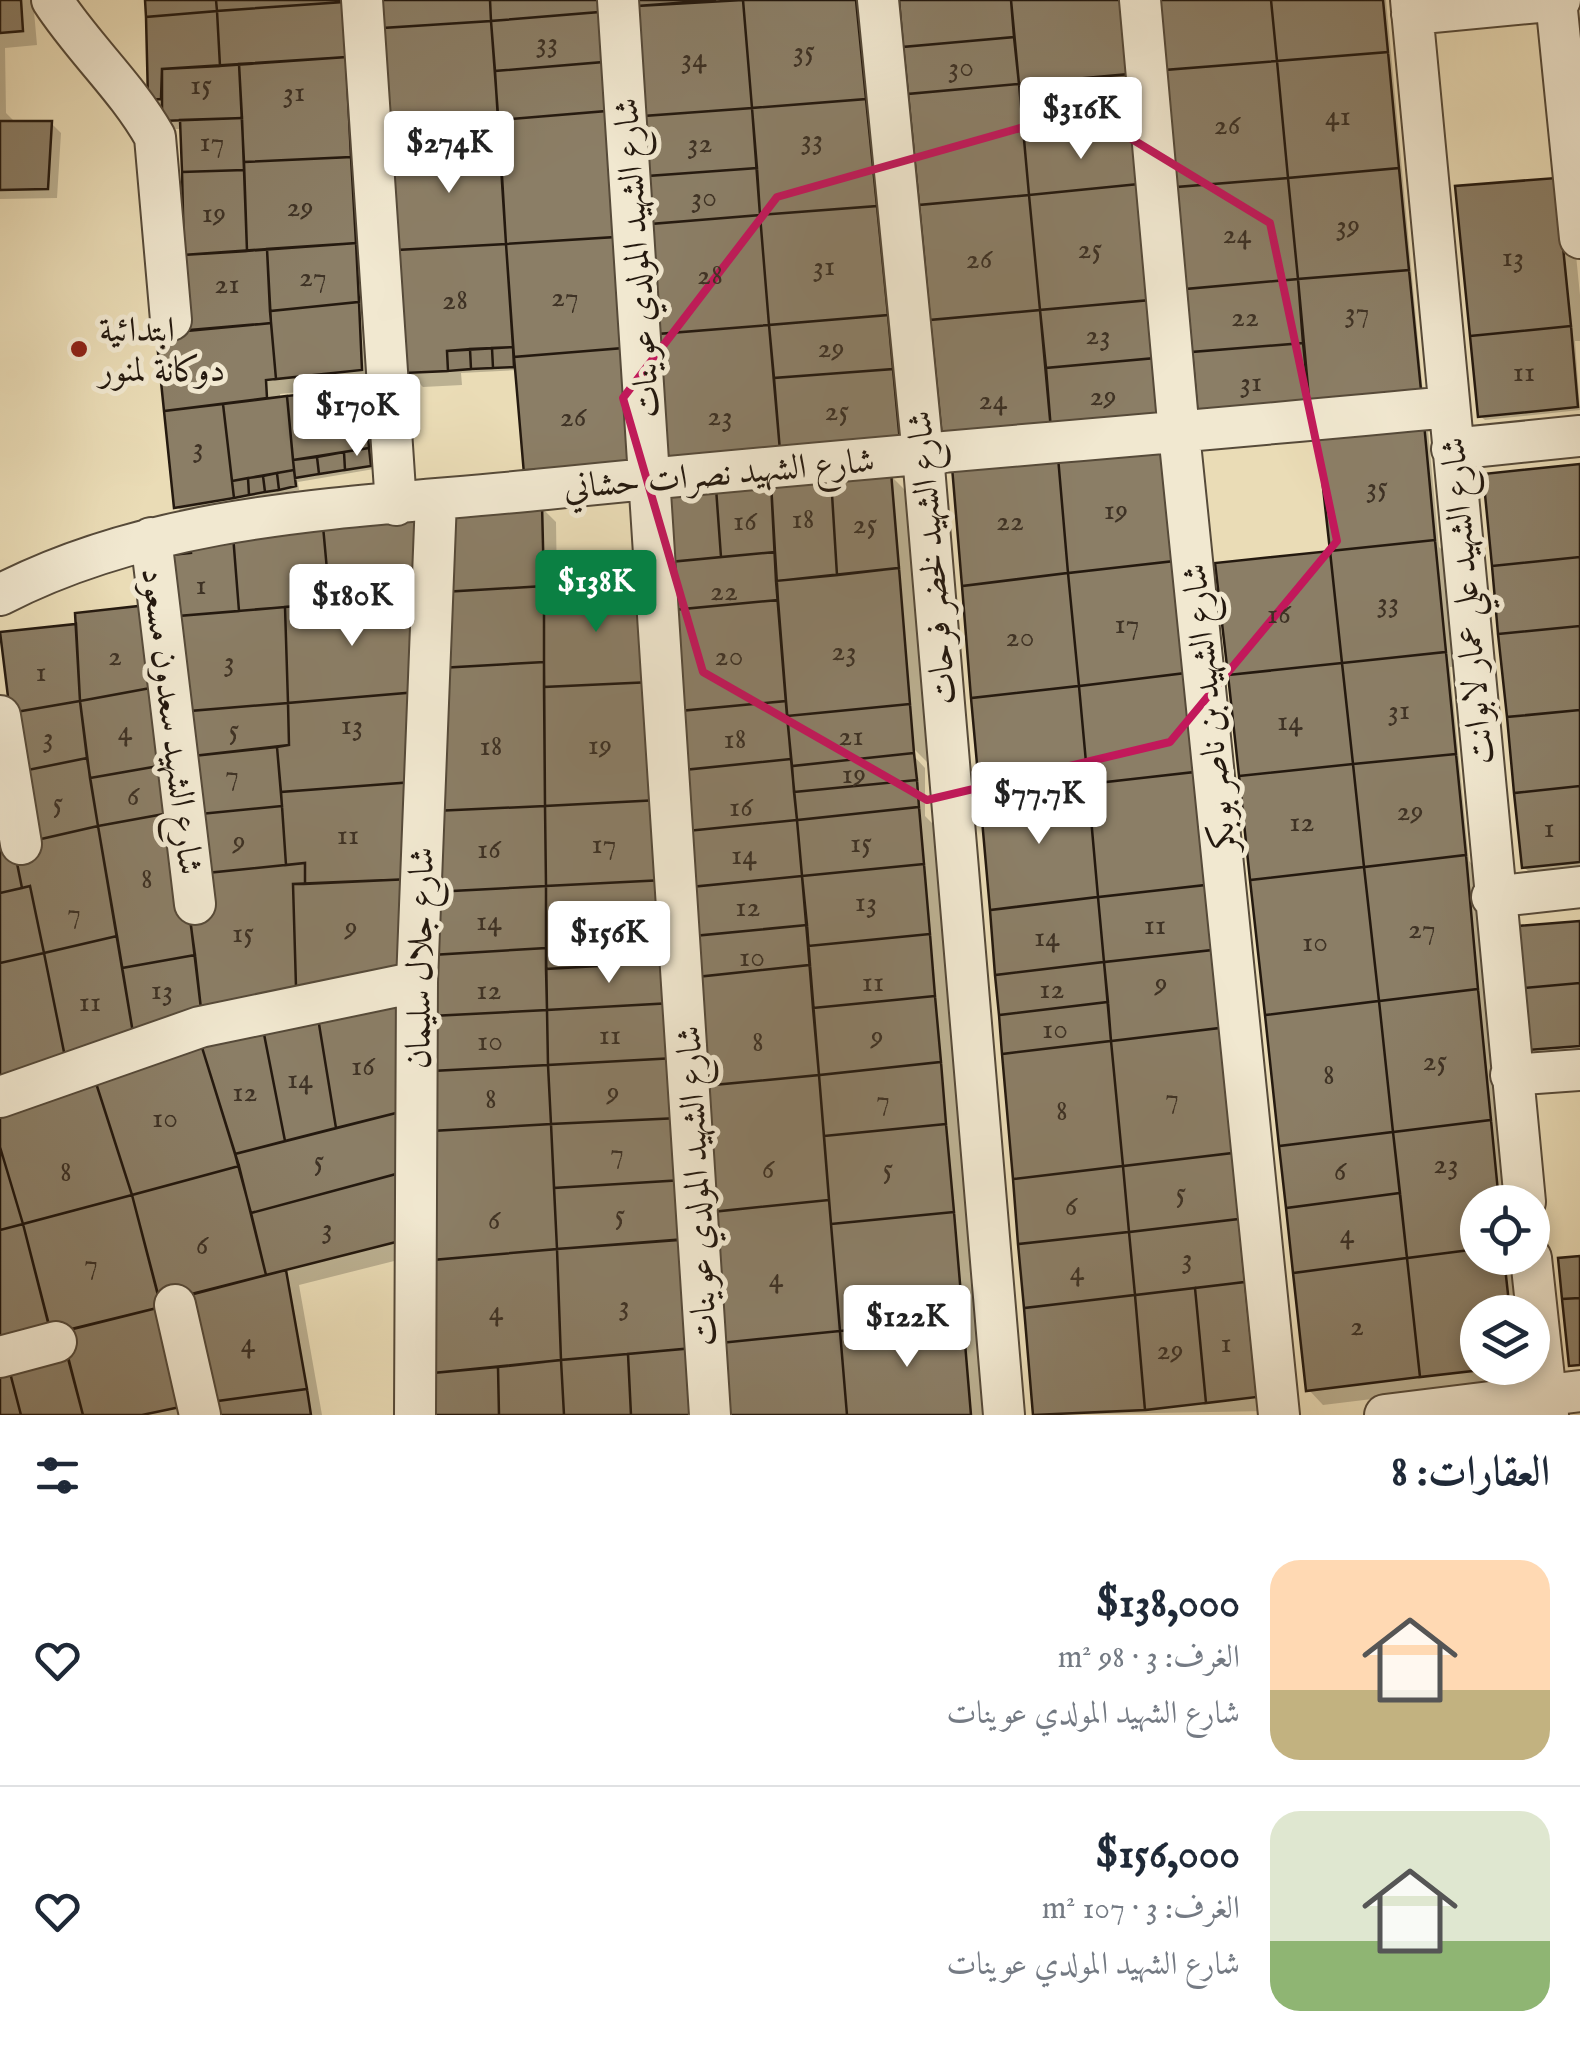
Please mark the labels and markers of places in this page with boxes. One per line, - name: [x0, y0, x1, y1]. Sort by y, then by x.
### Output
- pin: $316K: [1011, 77, 1151, 162]
- pin: $274K: [379, 111, 519, 196]
- place label: ابتدائية دوكانة لمنور: [96, 309, 225, 394]
- marker: ابتدائية دوكانة لمنور: [68, 338, 90, 360]
- pin: $170K: [287, 374, 427, 459]
- pin: $138K: [526, 550, 666, 635]
- pin: $180K: [282, 564, 422, 649]
- pin: $77.7K: [958, 762, 1120, 847]
- pin: $156K: [539, 901, 679, 986]
- pin: $122K: [837, 1285, 977, 1370]

